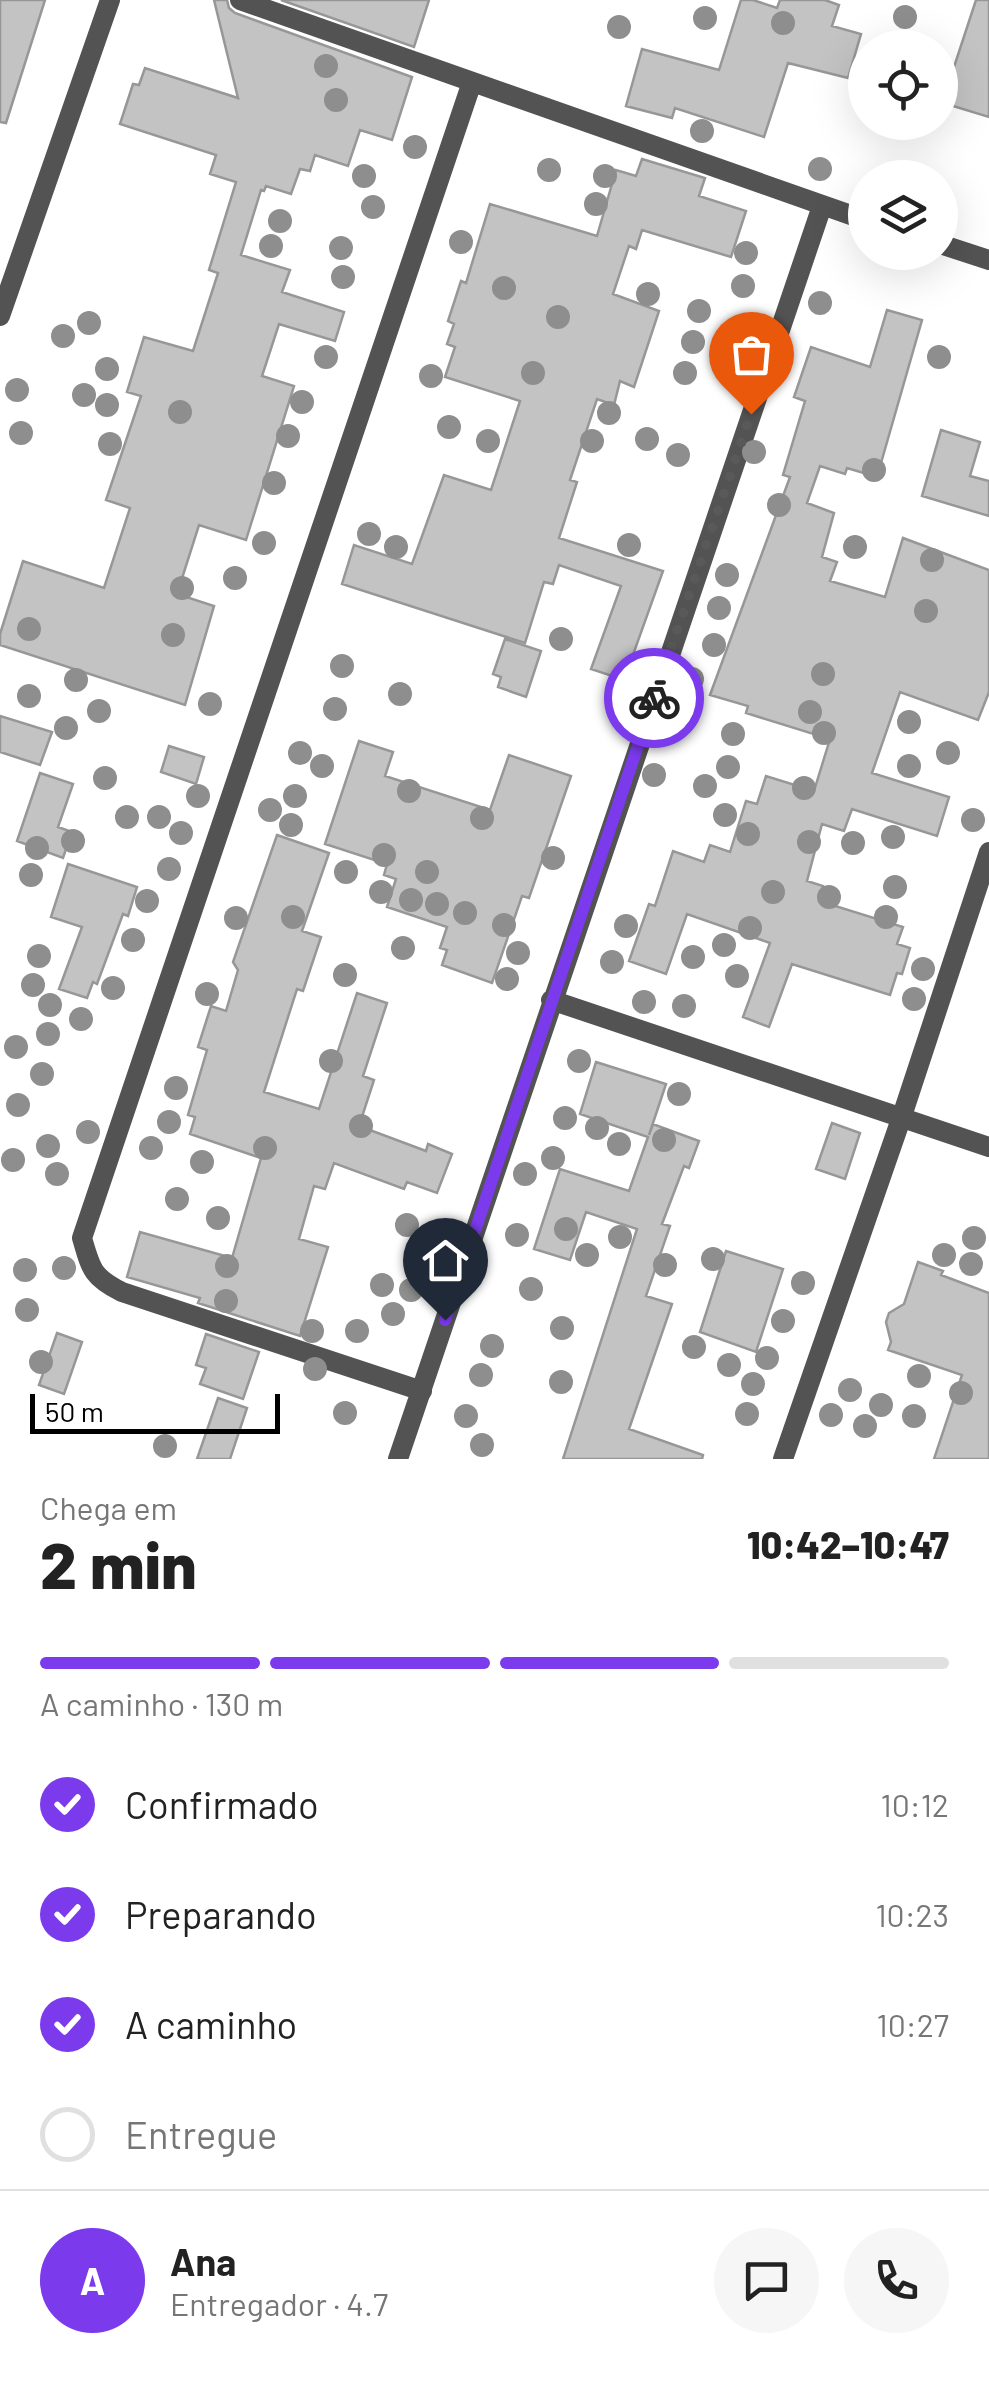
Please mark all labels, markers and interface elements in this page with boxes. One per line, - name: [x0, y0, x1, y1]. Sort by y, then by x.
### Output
- map controls: [848, 30, 958, 270]
- button: locate: [848, 30, 958, 140]
- button: layers: [848, 160, 958, 270]
- pin: [709, 312, 794, 415]
- icon: bag: [724, 327, 779, 382]
- courier: [604, 648, 704, 748]
- icon: bike: [627, 671, 682, 726]
- pin: [403, 1218, 488, 1321]
- icon: home: [418, 1233, 473, 1288]
- scale bar: [30, 1389, 280, 1434]
- text: 50 m: [45, 1394, 104, 1428]
- text: Chega em: [40, 1488, 177, 1526]
- text: 10:42–10:47: [747, 1521, 949, 1567]
- text: 2 min: [40, 1524, 197, 1602]
- text: A caminho · 130 m: [40, 1684, 283, 1722]
- icon: check: [40, 1777, 95, 1832]
- text: Confirmado: [125, 1781, 319, 1827]
- text: 10:12: [881, 1785, 949, 1823]
- icon: check: [40, 1887, 95, 1942]
- text: Preparando: [125, 1891, 317, 1937]
- text: 10:23: [875, 1895, 949, 1933]
- icon: check: [40, 1997, 95, 2052]
- text: A caminho: [125, 2001, 297, 2047]
- text: 10:27: [877, 2005, 949, 2043]
- text: Entregue: [125, 2111, 277, 2157]
- button: chat: [714, 2228, 819, 2333]
- button: phone: [844, 2228, 949, 2333]
- text: Ana: [170, 2238, 236, 2284]
- text: A: [80, 2257, 105, 2303]
- text: Entregador · 4.7: [170, 2284, 388, 2322]

